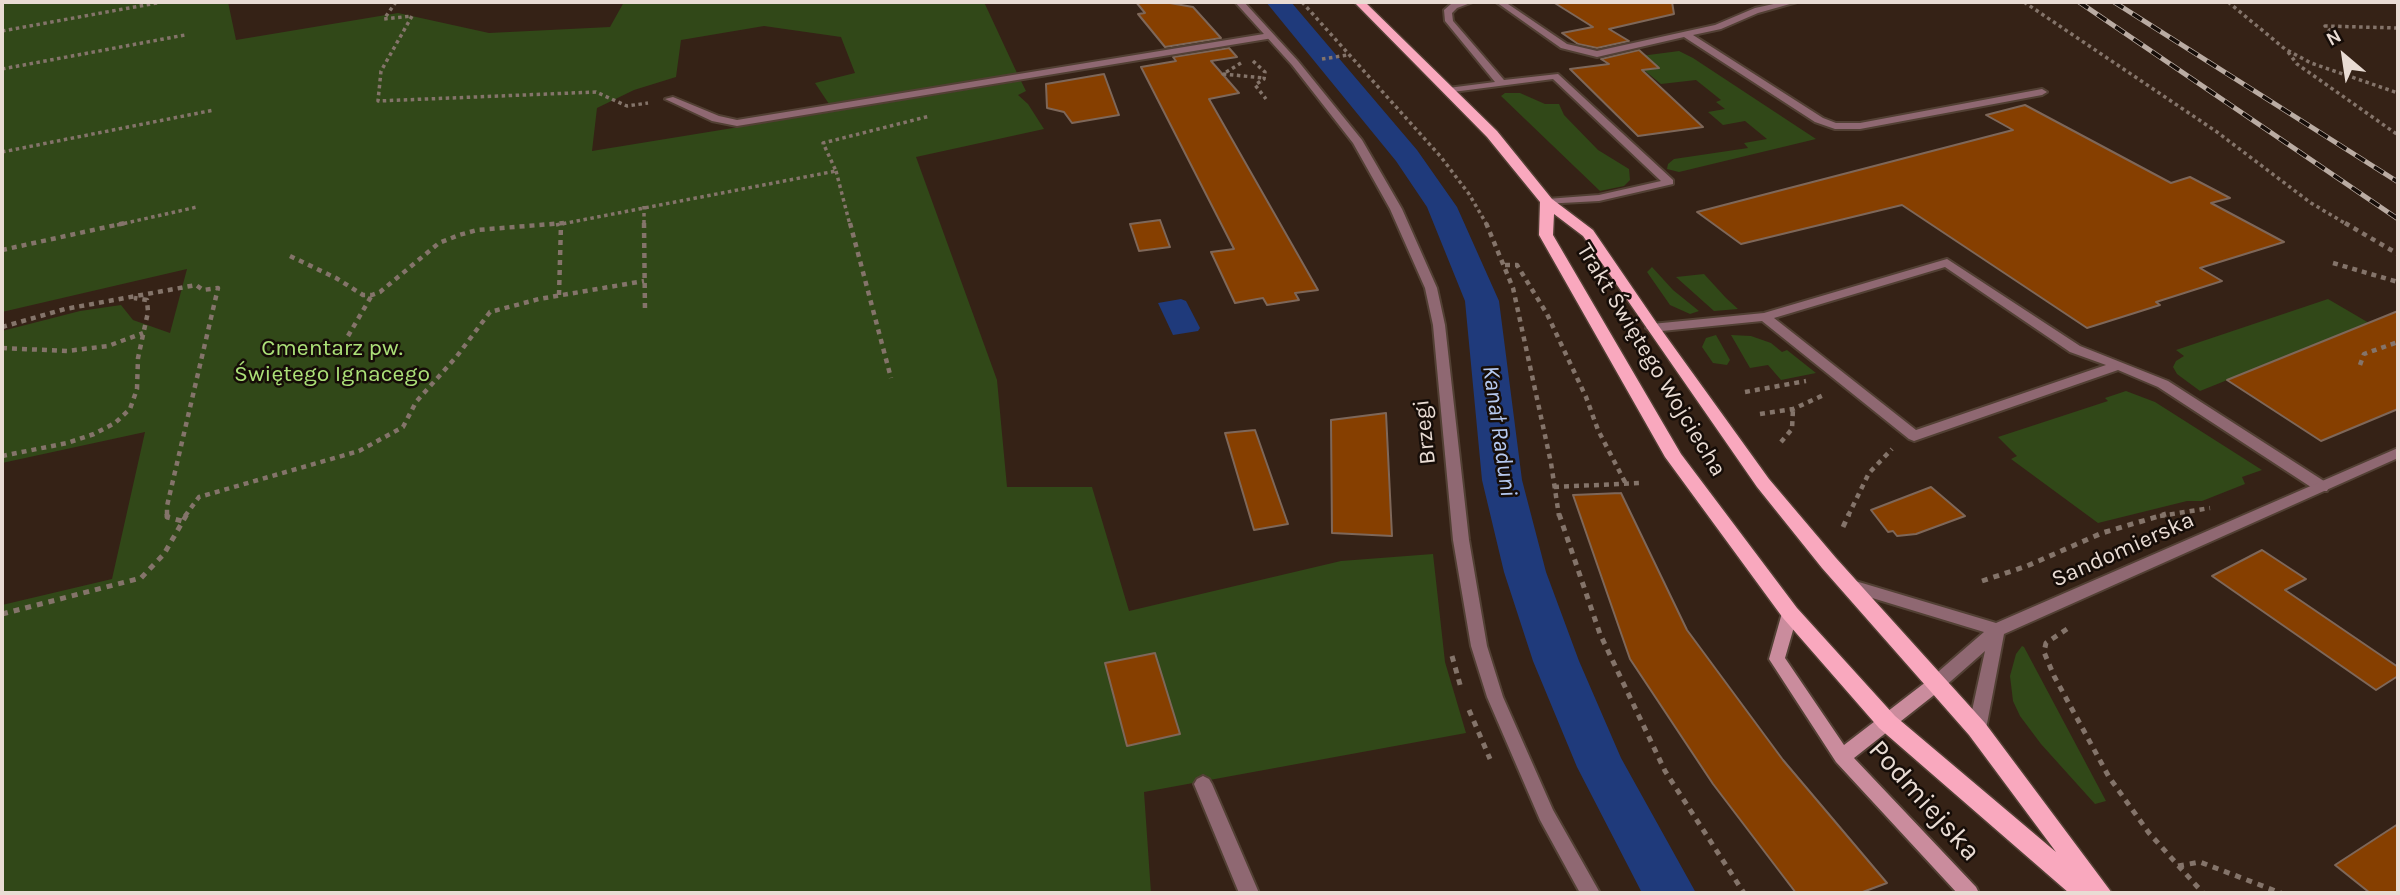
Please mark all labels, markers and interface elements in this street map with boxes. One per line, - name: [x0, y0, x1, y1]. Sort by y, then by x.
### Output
- north arrow: [2309, 21, 2379, 91]
- text: N: [2323, 25, 2345, 51]
- street label: Trakt Świętego Wojciecha: [1570, 238, 1732, 482]
- park label: Cmentarz pw. Świętego Ignacego: [234, 334, 430, 388]
- water label: Kanał Raduni: [1476, 363, 1522, 499]
- street label: Brzegi: [1408, 398, 1442, 466]
- street label: Sandomierska: [2048, 506, 2198, 594]
- street label: Podmiejska: [1861, 734, 1987, 868]

